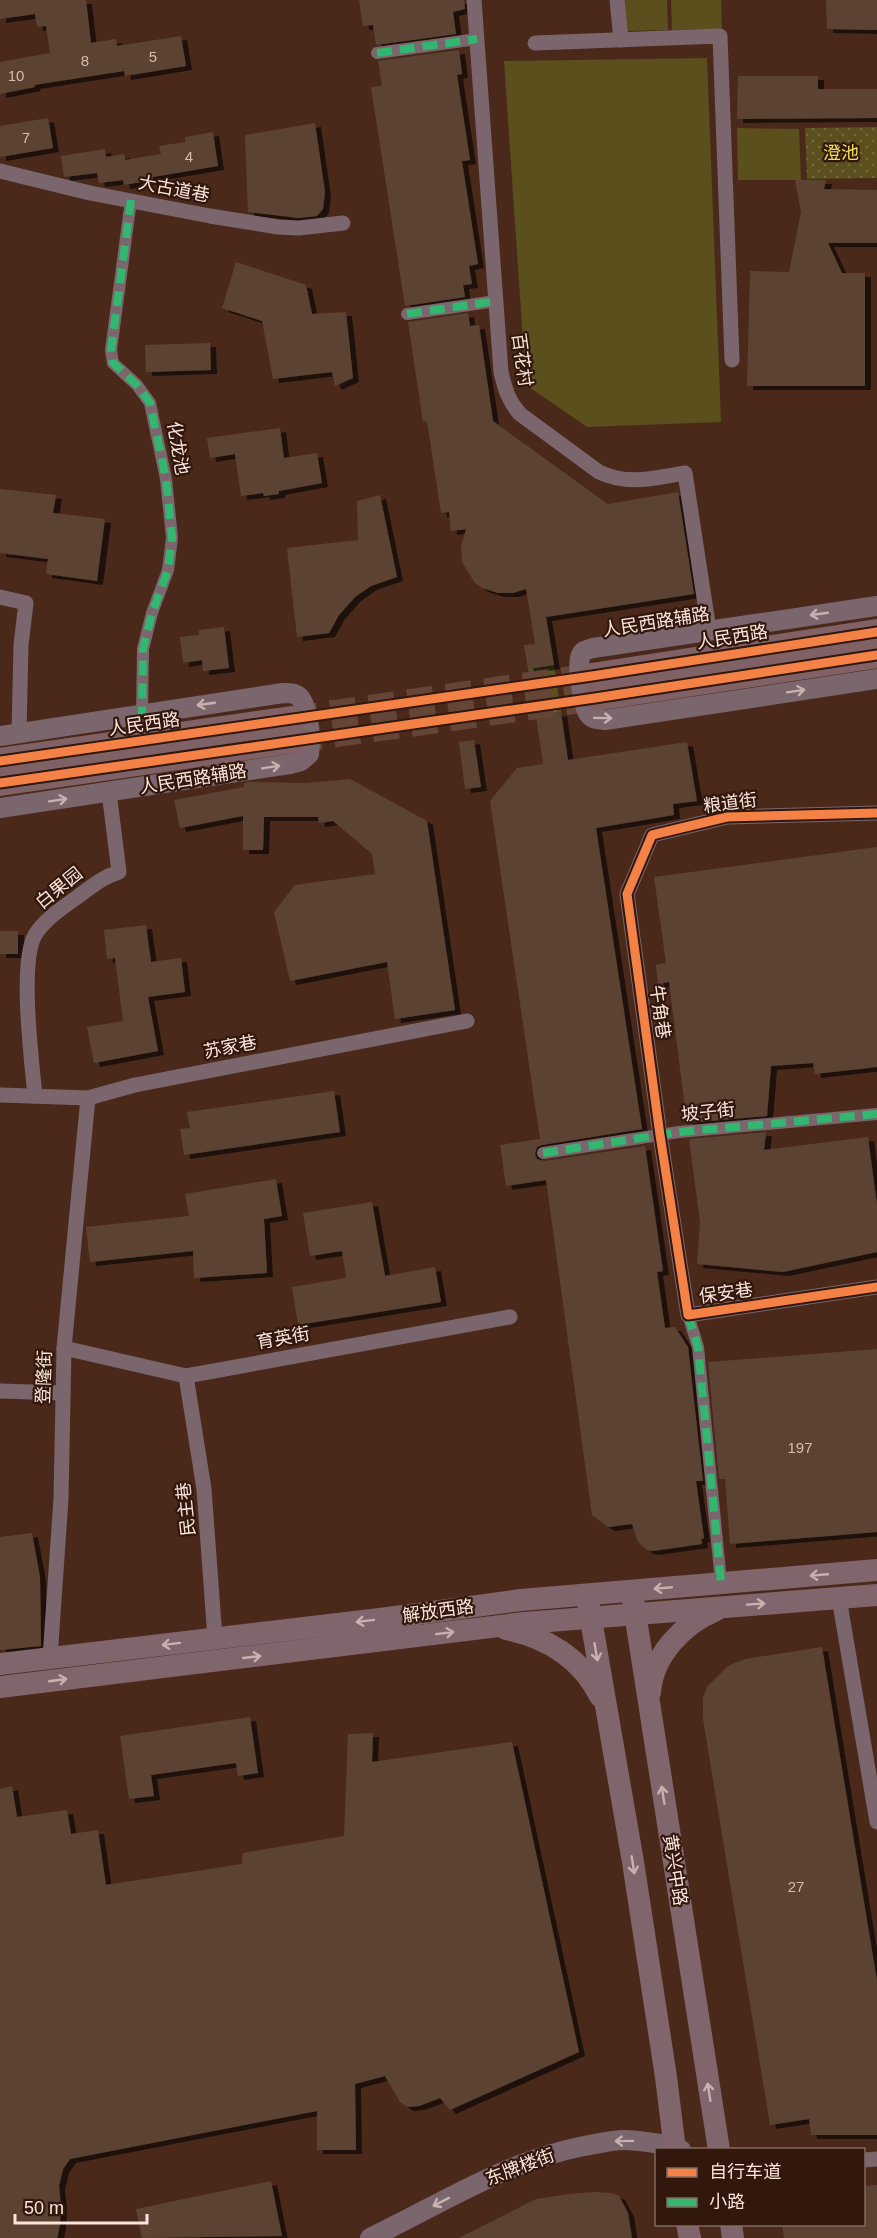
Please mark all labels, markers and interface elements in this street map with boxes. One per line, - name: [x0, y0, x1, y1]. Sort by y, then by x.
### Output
- house number: 5: [149, 48, 157, 65]
- house number: 8: [81, 52, 89, 69]
- house number: 10: [8, 67, 24, 84]
- house number: 7: [22, 129, 30, 146]
- park label: 澄池: [823, 143, 859, 163]
- house number: 4: [185, 148, 193, 165]
- street label: 大古道巷: [137, 172, 211, 206]
- street label: 百花村: [508, 332, 536, 388]
- street label: 化龙池: [163, 420, 193, 476]
- street label: 人民西路辅路: [601, 604, 711, 640]
- one-way arrow: [810, 609, 829, 620]
- street label: 人民西路: [695, 621, 769, 653]
- one-way arrow: [785, 685, 805, 696]
- one-way arrow: [197, 699, 216, 710]
- street label: 人民西路: [107, 709, 181, 739]
- one-way arrow: [593, 712, 612, 724]
- street label: 人民西路辅路: [138, 761, 248, 797]
- one-way arrow: [261, 761, 281, 772]
- street label: 粮道街: [702, 790, 758, 816]
- one-way arrow: [48, 794, 67, 805]
- street label: 白果园: [32, 863, 86, 913]
- street label: 牛角巷: [646, 984, 674, 1040]
- street label: 苏家巷: [202, 1032, 258, 1062]
- street label: 坡子街: [680, 1099, 736, 1125]
- street label: 保安巷: [698, 1279, 754, 1307]
- street label: 育英街: [255, 1323, 311, 1353]
- street label: 登隆街: [33, 1350, 55, 1404]
- house number: 197: [787, 1439, 813, 1456]
- street label: 民主巷: [173, 1481, 199, 1537]
- one-way arrow: [809, 1570, 829, 1581]
- one-way arrow: [653, 1583, 673, 1594]
- street label: 解放西路: [401, 1596, 475, 1626]
- one-way arrow: [745, 1598, 765, 1609]
- one-way arrow: [355, 1616, 375, 1627]
- one-way arrow: [435, 1627, 455, 1638]
- one-way arrow: [161, 1638, 181, 1649]
- one-way arrow: [591, 1642, 602, 1662]
- one-way arrow: [241, 1651, 261, 1662]
- one-way arrow: [48, 1674, 67, 1685]
- one-way arrow: [657, 1786, 668, 1806]
- street label: 黄兴中路: [659, 1833, 691, 1907]
- one-way arrow: [628, 1855, 639, 1875]
- house number: 27: [788, 1878, 804, 1895]
- one-way arrow: [704, 2083, 715, 2102]
- one-way arrow: [615, 2136, 634, 2147]
- street label: 东牌楼街: [483, 2145, 557, 2189]
- legend: [655, 2148, 865, 2226]
- text: 自行车道: [709, 2162, 781, 2182]
- scale bar: [15, 2187, 147, 2225]
- text: 小路: [709, 2192, 745, 2212]
- one-way arrow: [432, 2197, 450, 2208]
- text: 50 m: [24, 2198, 64, 2218]

